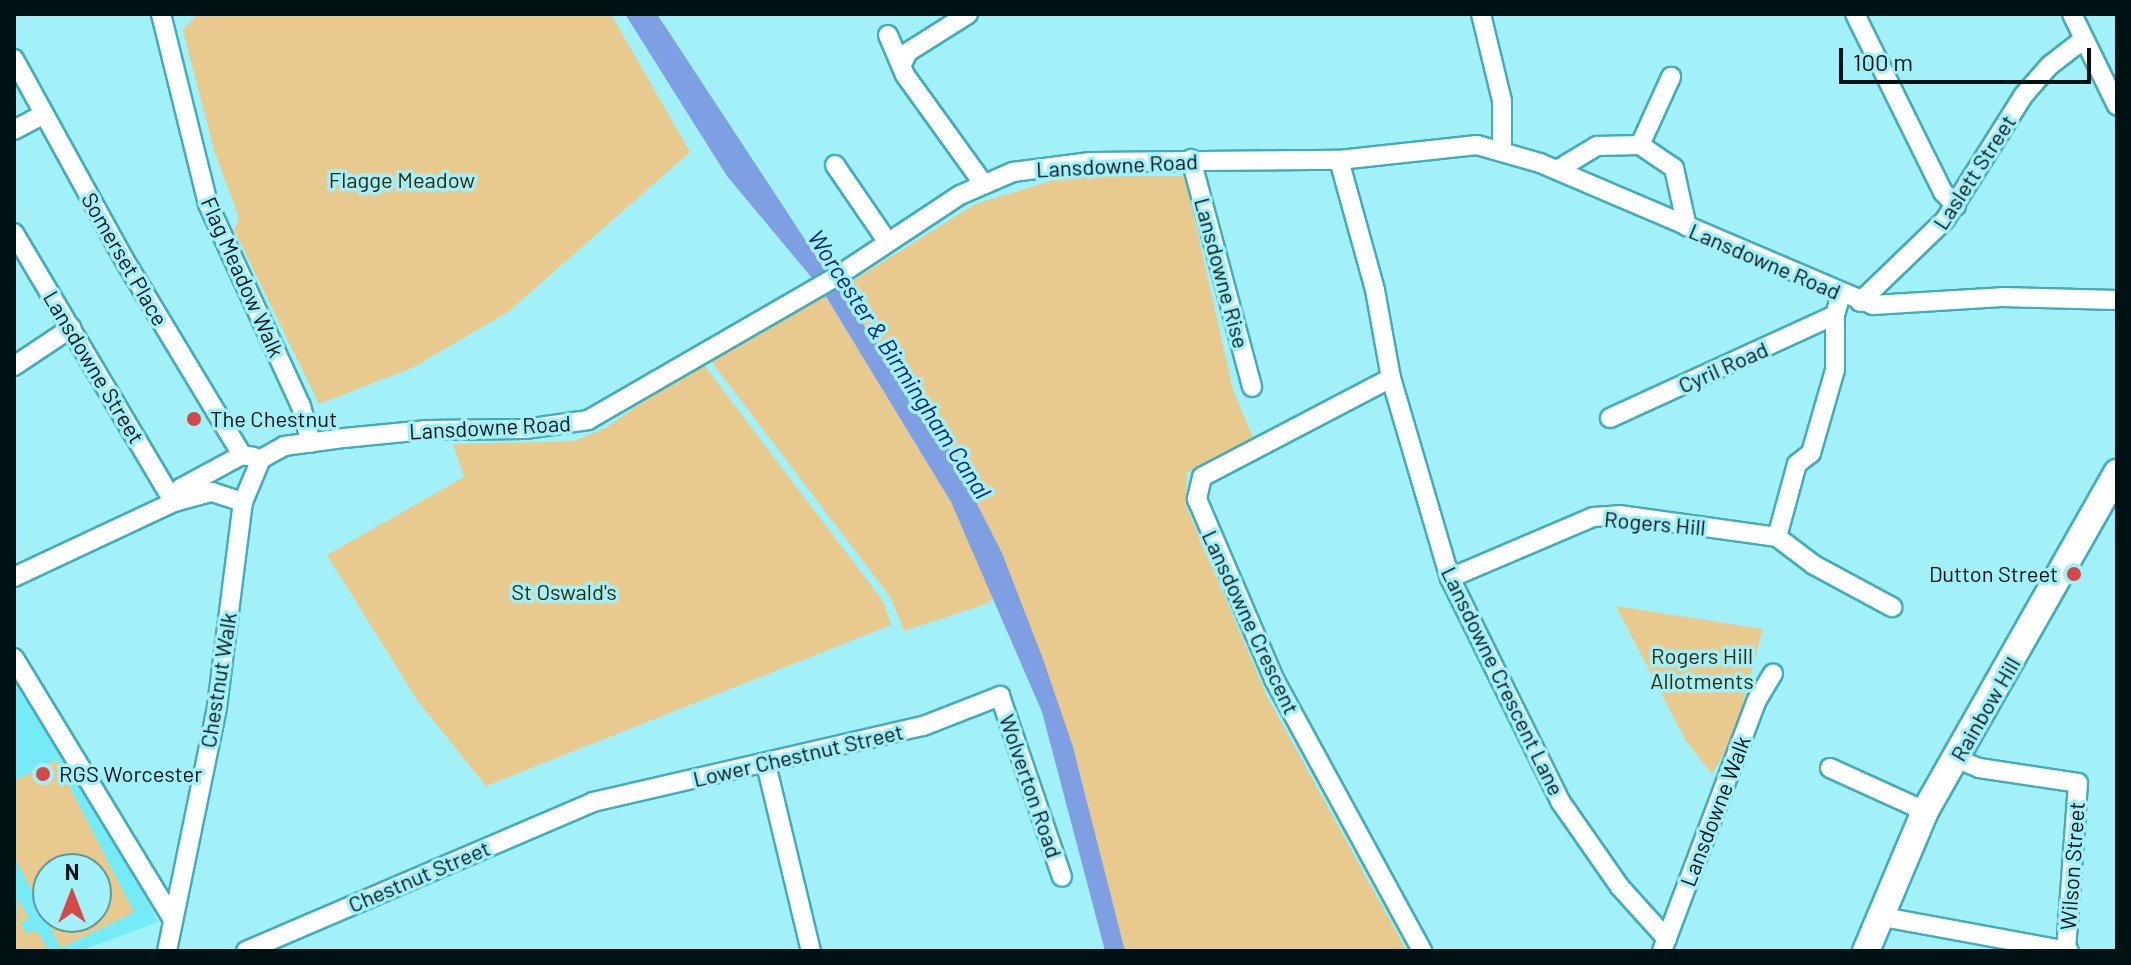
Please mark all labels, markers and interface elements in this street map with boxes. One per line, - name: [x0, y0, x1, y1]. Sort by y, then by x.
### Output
- scale bar: [1843, 32, 2095, 82]
- text: 100 m: [1853, 47, 1913, 76]
- street label: Laslett Street: [1927, 110, 2021, 234]
- street label: Lansdowne Road: [1035, 148, 1199, 182]
- park label: Flagge Meadow: [329, 167, 475, 193]
- street label: Somerset Place: [76, 188, 174, 330]
- street label: Flag Meadow Walk: [196, 193, 290, 361]
- street label: Lansdowne Rise: [1189, 195, 1255, 351]
- street label: Lansdowne Road: [1685, 217, 1845, 305]
- water label: Worcester & Birmingham Canal: [802, 224, 998, 504]
- street label: Lansdowne Street: [38, 286, 150, 448]
- street label: Cyril Road: [1674, 336, 1772, 398]
- place label: The Chestnut: [210, 406, 337, 432]
- marker: The Chestnut: [185, 410, 203, 428]
- street label: Lansdowne Road: [408, 410, 572, 444]
- street label: Rogers Hill: [1603, 505, 1707, 541]
- street label: Lansdowne Crescent: [1197, 526, 1305, 718]
- place label: Dutton Street: [1929, 561, 2058, 587]
- street label: Lansdowne Crescent Lane: [1436, 562, 1570, 800]
- marker: Dutton Street: [2065, 565, 2083, 583]
- park label: St Oswald's: [511, 579, 617, 605]
- street label: Chestnut Walk: [194, 610, 242, 750]
- park label: Rogers Hill Allotments: [1650, 642, 1754, 694]
- street label: Rainbow Hill: [1945, 652, 2025, 766]
- street label: Wolverton Road: [994, 711, 1068, 861]
- street label: Lower Chestnut Street: [690, 718, 906, 792]
- street label: Lansdowne Walk: [1674, 732, 1756, 890]
- place label: RGS Worcester: [59, 761, 202, 787]
- marker: RGS Worcester: [34, 765, 52, 783]
- street label: Wilson Street: [2054, 801, 2090, 931]
- street label: Chestnut Street: [344, 834, 494, 918]
- north arrow: [32, 853, 112, 933]
- text: N: [65, 858, 79, 884]

